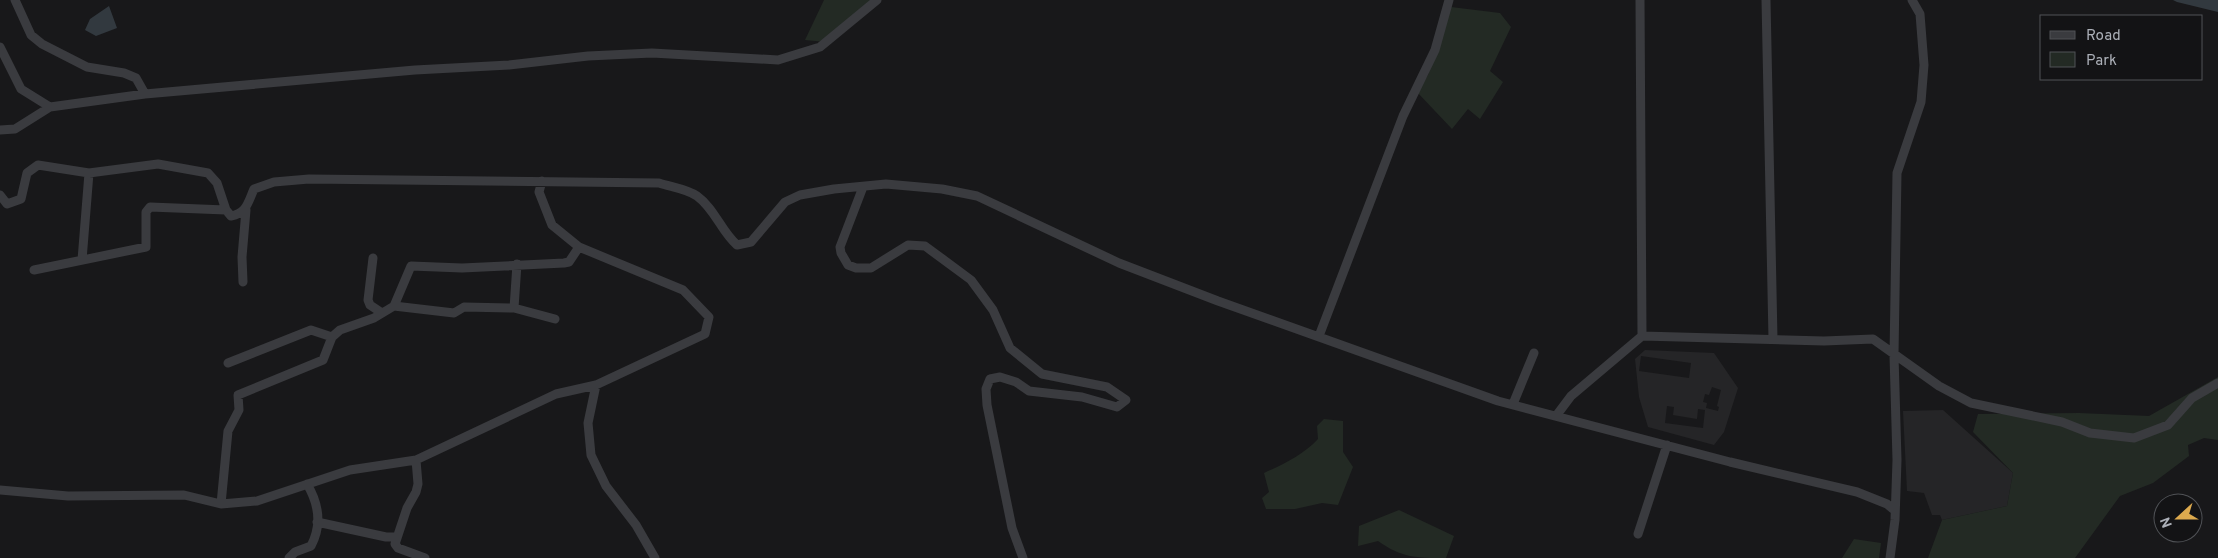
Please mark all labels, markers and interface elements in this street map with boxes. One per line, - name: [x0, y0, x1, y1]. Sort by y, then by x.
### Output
- legend: [2040, 15, 2203, 80]
- text: Road: [2086, 27, 2121, 46]
- text: Park: [2086, 52, 2117, 71]
- north arrow: [2153, 493, 2203, 543]
- text: N: [2158, 514, 2177, 530]

